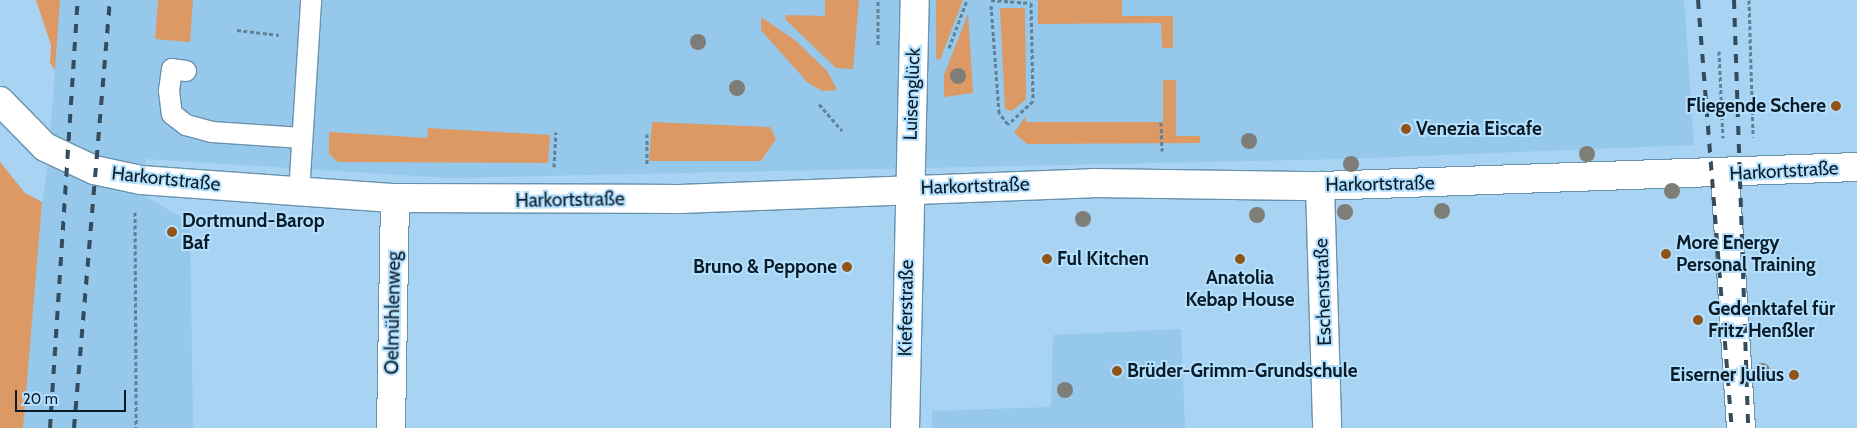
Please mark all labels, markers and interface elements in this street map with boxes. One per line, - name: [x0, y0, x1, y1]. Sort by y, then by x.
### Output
- street label: Luisenglück: [899, 47, 925, 141]
- place label: Fliegende Schere: [1686, 95, 1826, 117]
- marker: Fliegende Schere: [1830, 100, 1842, 112]
- place label: Venezia Eiscafe: [1416, 118, 1542, 140]
- marker: Venezia Eiscafe: [1400, 123, 1412, 135]
- street label: Harkortstraße: [1729, 157, 1839, 185]
- street label: Harkortstraße: [111, 162, 221, 196]
- street label: Harkortstraße: [1325, 172, 1435, 196]
- street label: Harkortstraße: [920, 173, 1030, 199]
- street label: Harkortstraße: [515, 188, 625, 212]
- place label: Dortmund-Barop Baf: [182, 210, 325, 254]
- marker: Dortmund-Barop Baf: [166, 226, 178, 238]
- place label: More Energy Personal Training: [1676, 232, 1815, 276]
- street label: Eschenstraße: [1310, 238, 1336, 346]
- place label: Ful Kitchen: [1057, 248, 1149, 270]
- marker: More Energy Personal Training: [1660, 248, 1672, 260]
- street label: Oelmühlenweg: [381, 251, 405, 375]
- marker: Ful Kitchen: [1041, 253, 1053, 265]
- marker: Anatolia Kebap House: [1234, 253, 1246, 265]
- place label: Bruno & Peppone: [693, 256, 837, 278]
- street label: Kieferstraße: [894, 259, 918, 357]
- marker: Bruno & Peppone: [841, 261, 853, 273]
- place label: Anatolia Kebap House: [1185, 267, 1295, 311]
- place label: Gedenktafel für Fritz Henßler: [1708, 298, 1835, 342]
- marker: Gedenktafel für Fritz Henßler: [1692, 314, 1704, 326]
- place label: Brüder-Grimm-Grundschule: [1127, 360, 1357, 382]
- place label: Eiserner Julius: [1670, 364, 1784, 386]
- marker: Brüder-Grimm-Grundschule: [1111, 365, 1123, 377]
- marker: Eiserner Julius: [1788, 369, 1800, 381]
- scale bar: [18, 380, 129, 412]
- text: 20 m: [23, 390, 58, 408]

